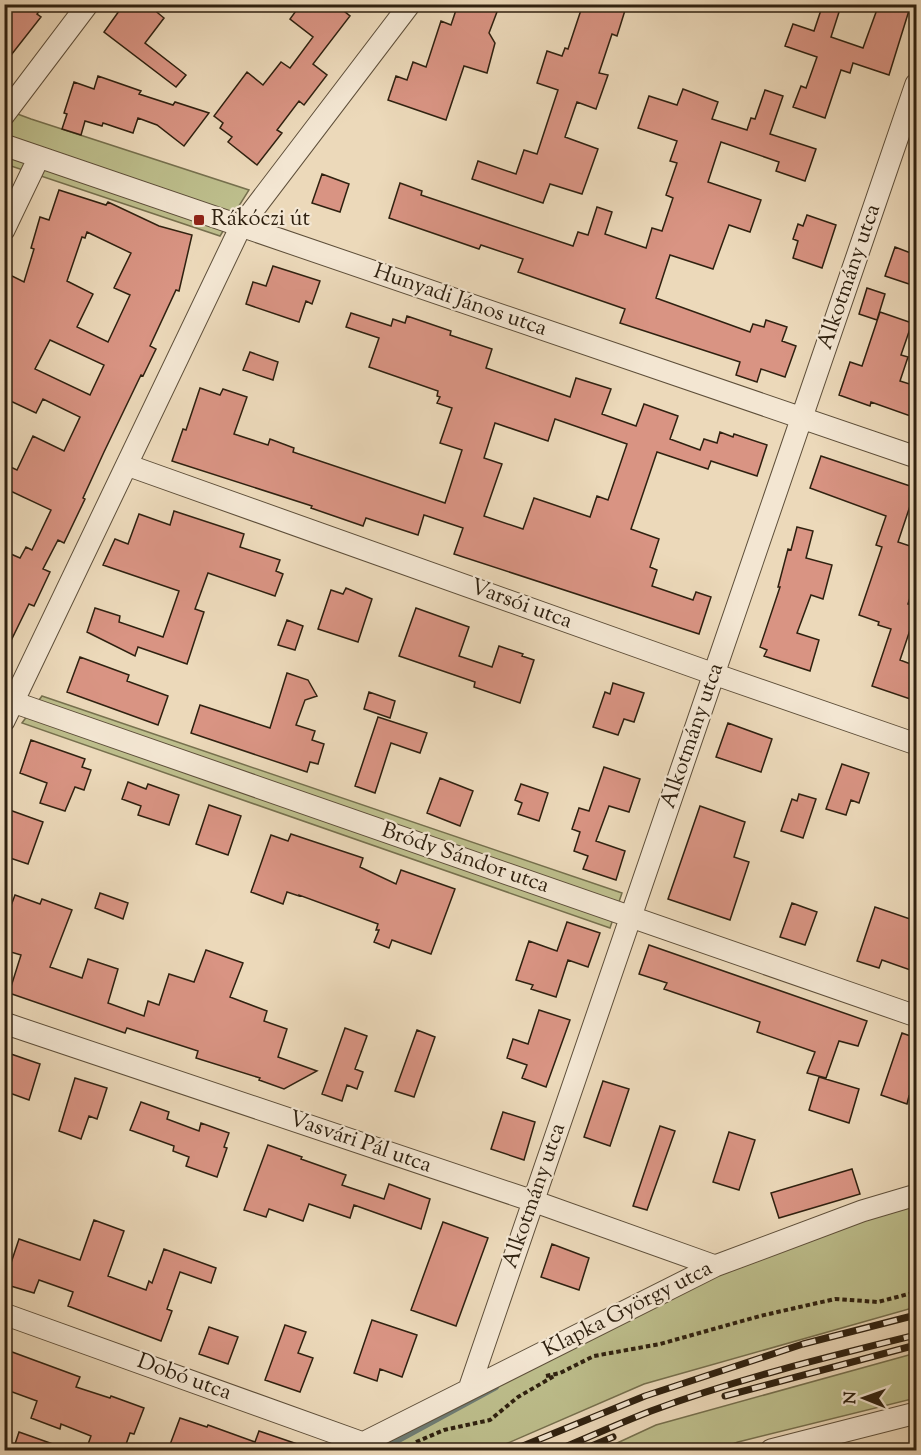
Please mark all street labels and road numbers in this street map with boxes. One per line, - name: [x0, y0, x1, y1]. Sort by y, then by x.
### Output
- street label: Alkotmány utca: [810, 200, 890, 354]
- street label: Hunyadi János utca: [369, 256, 551, 346]
- street label: Varsói utca: [466, 572, 576, 638]
- street label: Alkotmány utca: [653, 659, 733, 813]
- street label: Bródy Sándor utca: [377, 815, 553, 903]
- street label: Vasvári Pál utca: [284, 1104, 436, 1182]
- street label: Alkotmány utca: [495, 1119, 575, 1273]
- street label: Klapka György utca: [538, 1253, 718, 1367]
- street label: Dobó utca: [132, 1346, 236, 1410]

